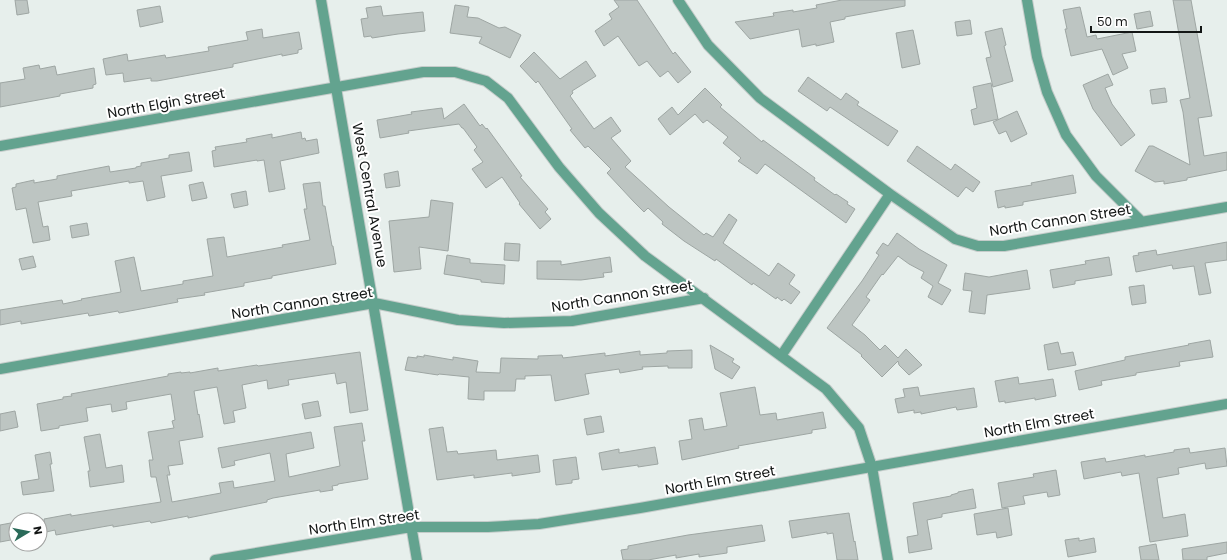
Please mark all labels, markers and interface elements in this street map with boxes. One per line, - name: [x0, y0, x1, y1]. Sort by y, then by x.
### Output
- scale bar: [1091, 8, 1201, 34]
- text: 50 m: [1097, 13, 1128, 30]
- street label: North Elgin Street: [106, 83, 226, 123]
- street label: West Central Avenue: [347, 121, 393, 269]
- street label: North Cannon Street: [988, 199, 1132, 241]
- street label: North Cannon Street: [550, 275, 694, 317]
- street label: North Cannon Street: [230, 282, 374, 324]
- street label: North Elm Street: [982, 403, 1096, 443]
- street label: North Elm Street: [663, 460, 777, 500]
- street label: North Elm Street: [307, 504, 421, 540]
- north arrow: [8, 512, 48, 552]
- text: N: [29, 525, 46, 536]

